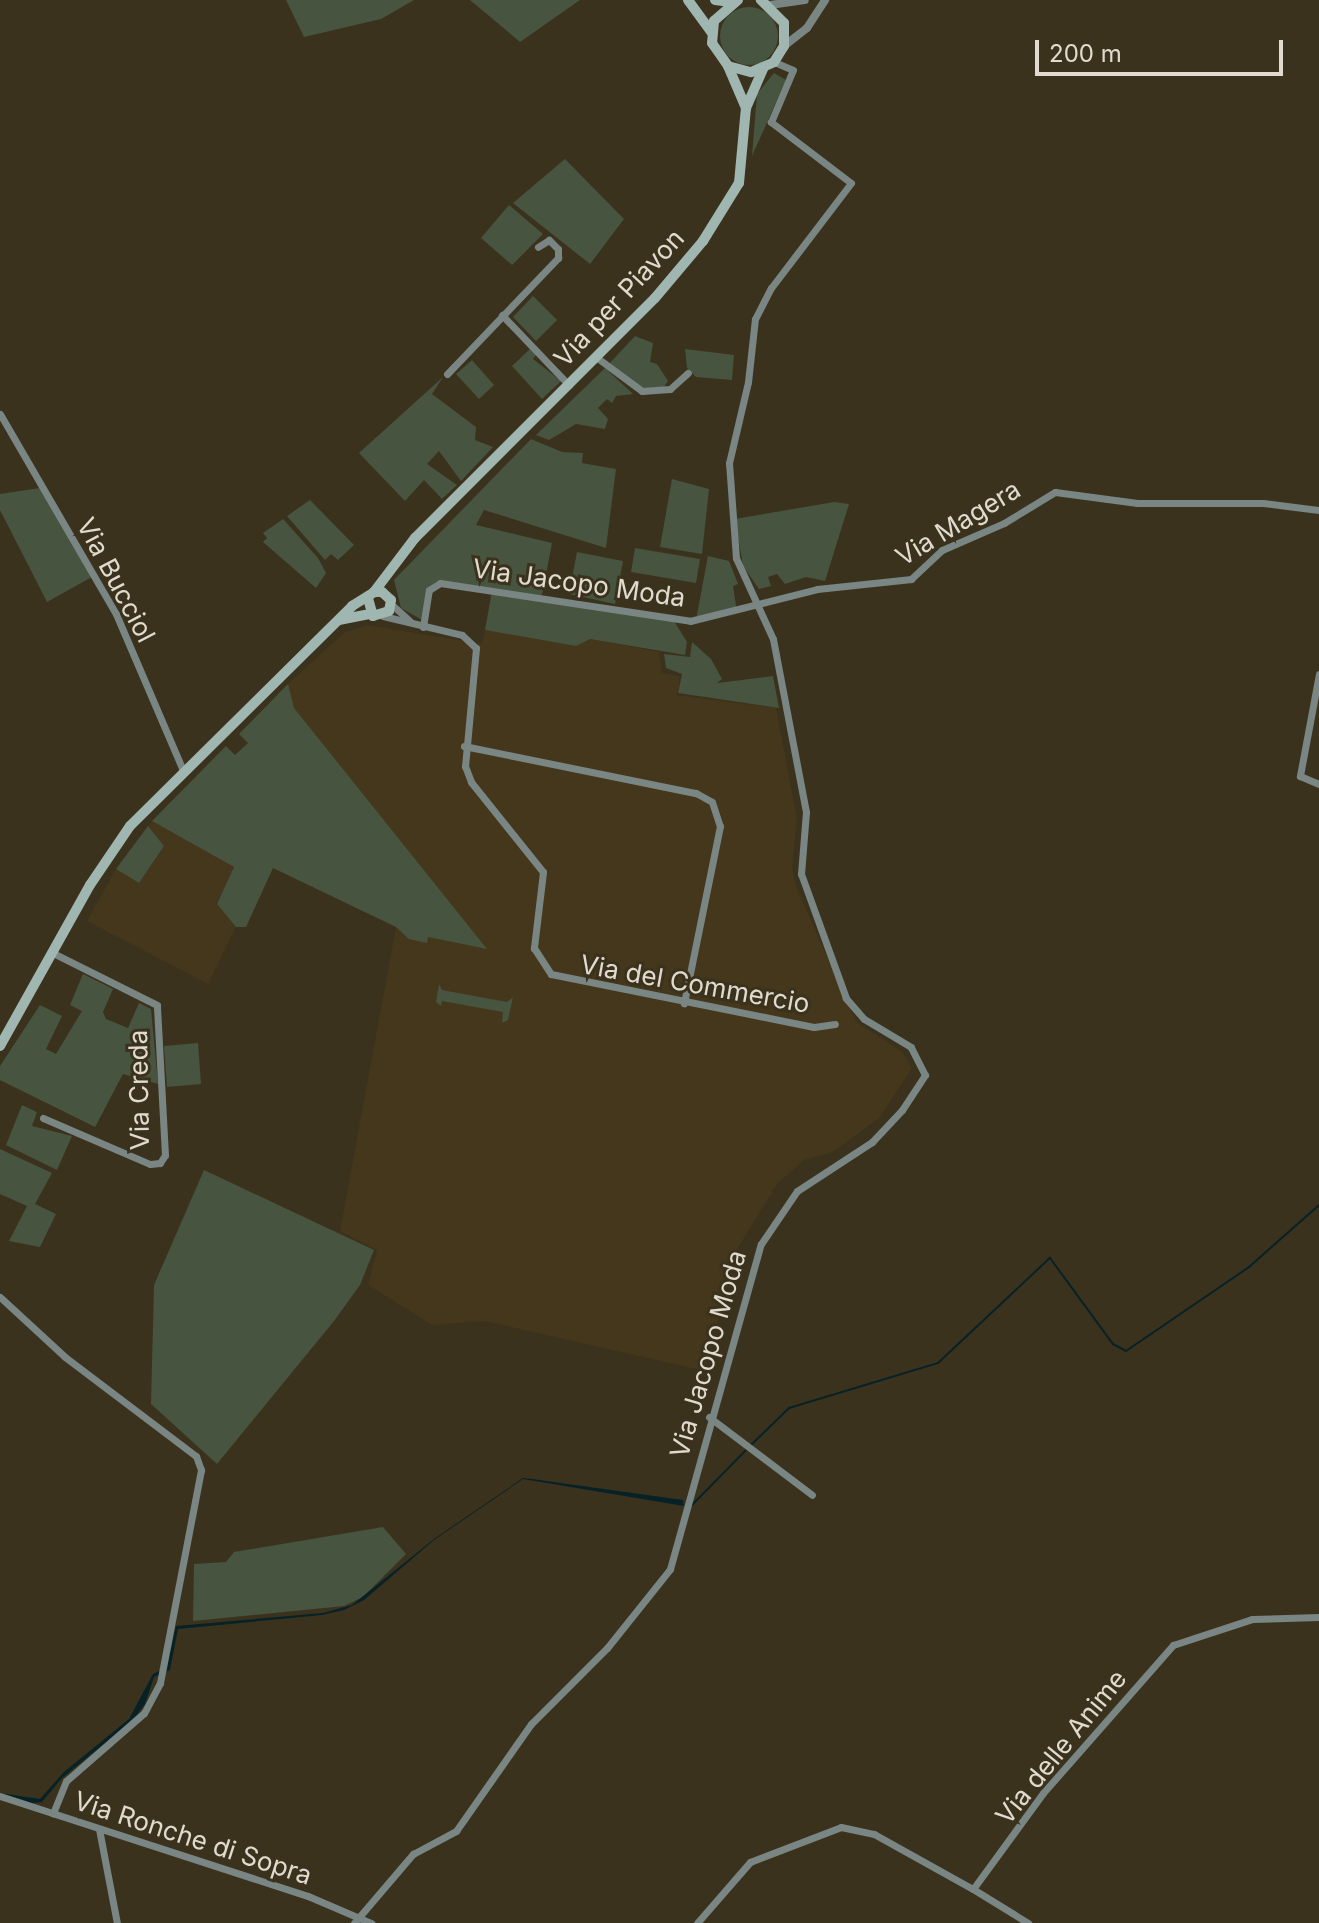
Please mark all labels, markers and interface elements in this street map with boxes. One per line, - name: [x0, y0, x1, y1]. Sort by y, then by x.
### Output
- scale bar: [1039, 24, 1287, 74]
- text: 200 m: [1049, 39, 1122, 68]
- street label: Via per Piavon: [547, 223, 691, 373]
- street label: Via Magera: [890, 474, 1026, 572]
- street label: Via Bucciol: [70, 512, 162, 648]
- street label: Via Jacopo Moda: [471, 553, 687, 613]
- street label: Via del Commercio: [578, 948, 812, 1020]
- street label: Via Creda: [122, 1030, 156, 1150]
- street label: Via Jacopo Moda: [663, 1247, 753, 1461]
- street label: Via delle Anime: [989, 1663, 1133, 1831]
- street label: Via Ronche di Sopra: [70, 1785, 316, 1891]

